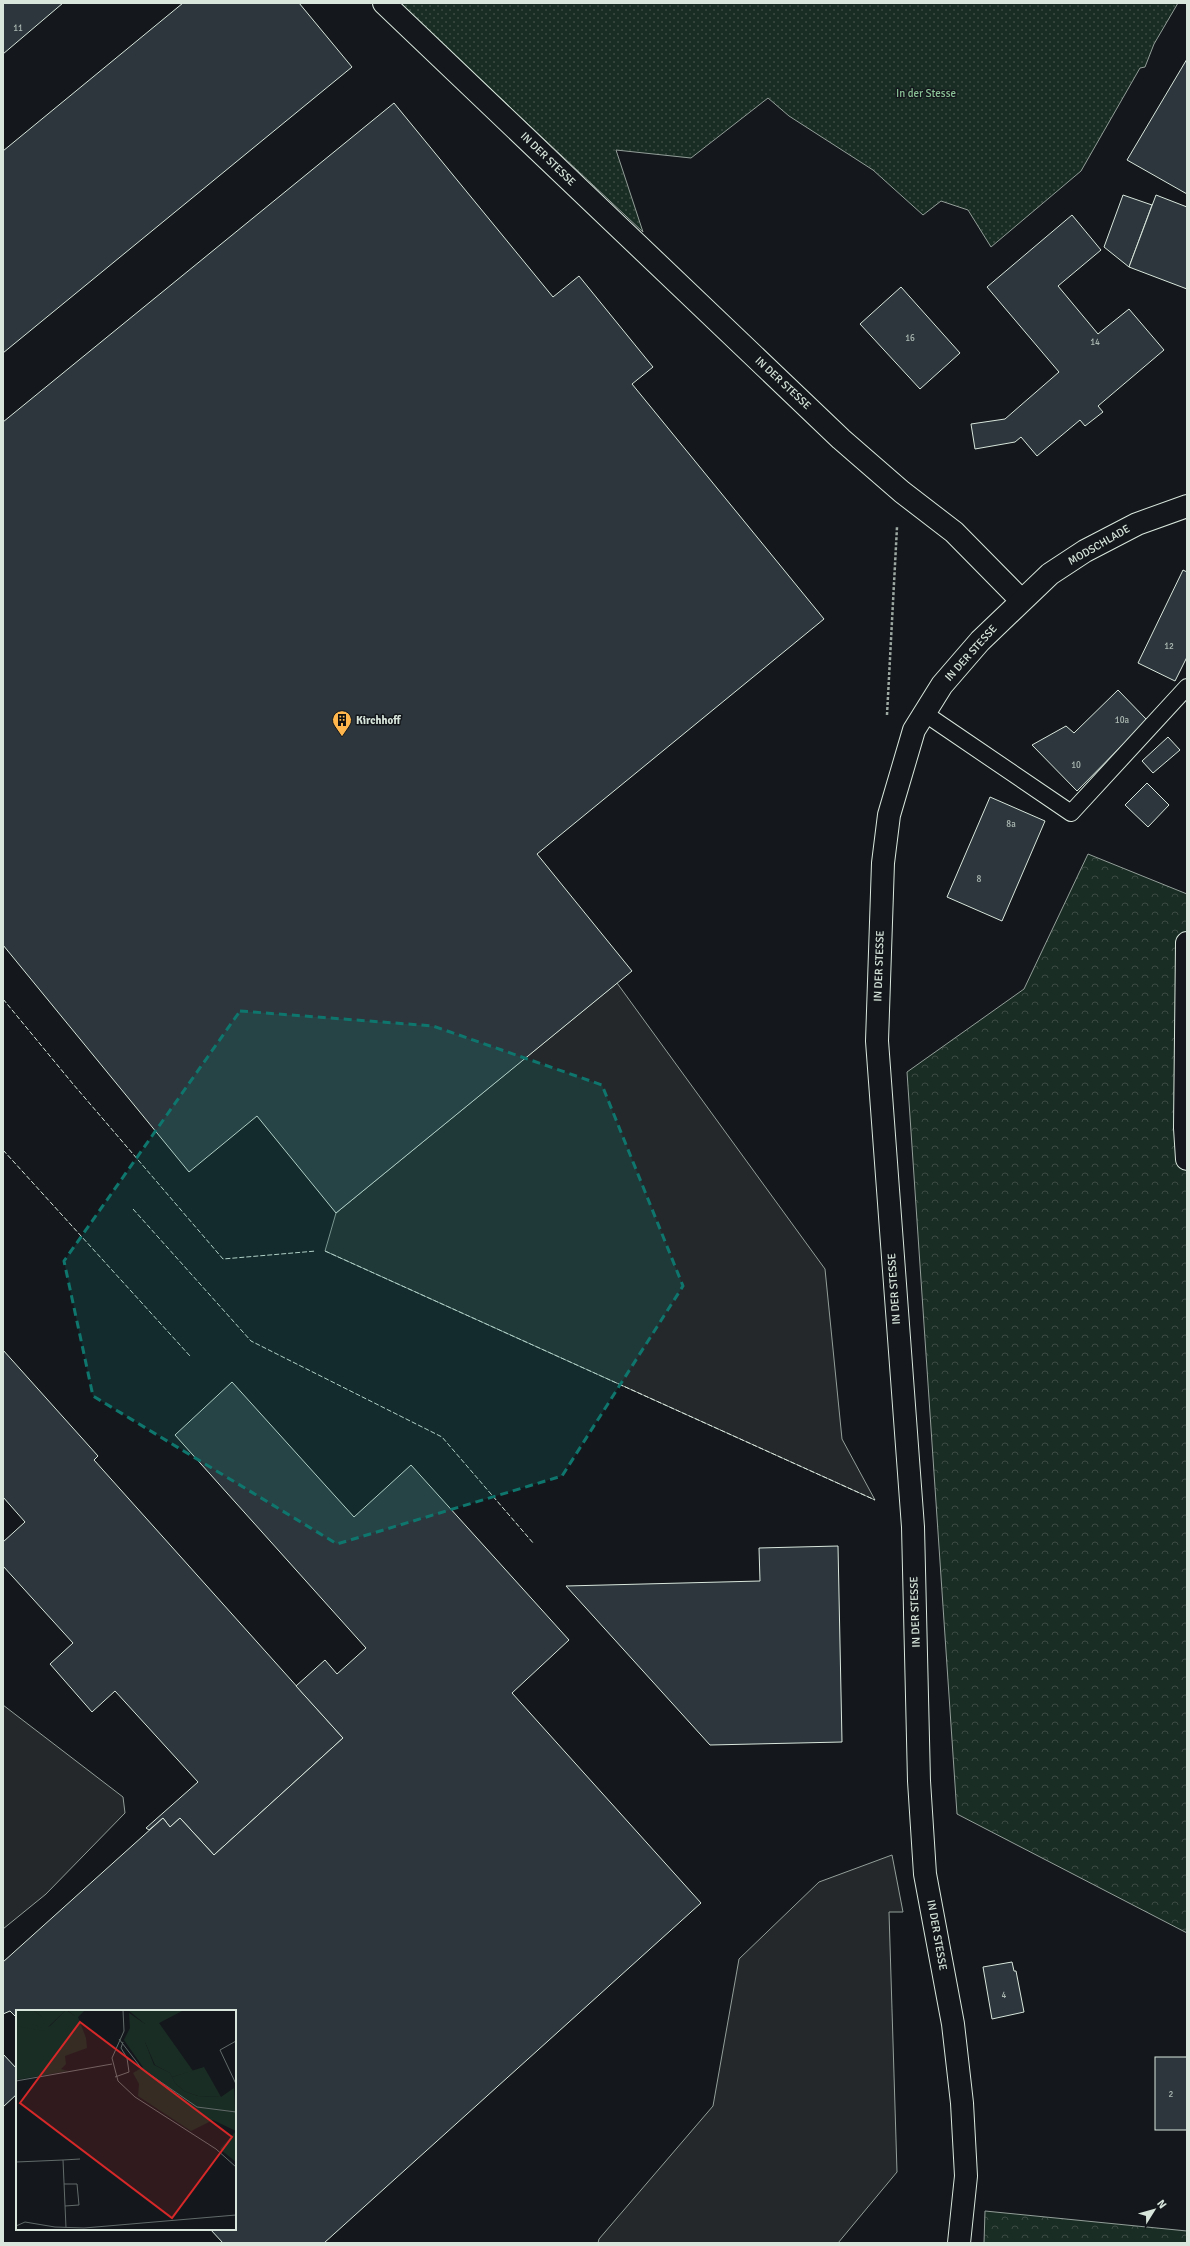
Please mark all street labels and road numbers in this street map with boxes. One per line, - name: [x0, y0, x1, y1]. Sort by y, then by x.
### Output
- street label: IN DER STESSE: [518, 130, 578, 188]
- street label: IN DER STESSE: [752, 354, 814, 412]
- street label: MODSCHLADE: [1066, 522, 1132, 568]
- street label: IN DER STESSE: [942, 622, 1000, 684]
- street label: IN DER STESSE: [871, 930, 887, 1002]
- street label: IN DER STESSE: [885, 1253, 903, 1325]
- street label: IN DER STESSE: [907, 1576, 923, 1648]
- street label: IN DER STESSE: [924, 1899, 950, 1971]

